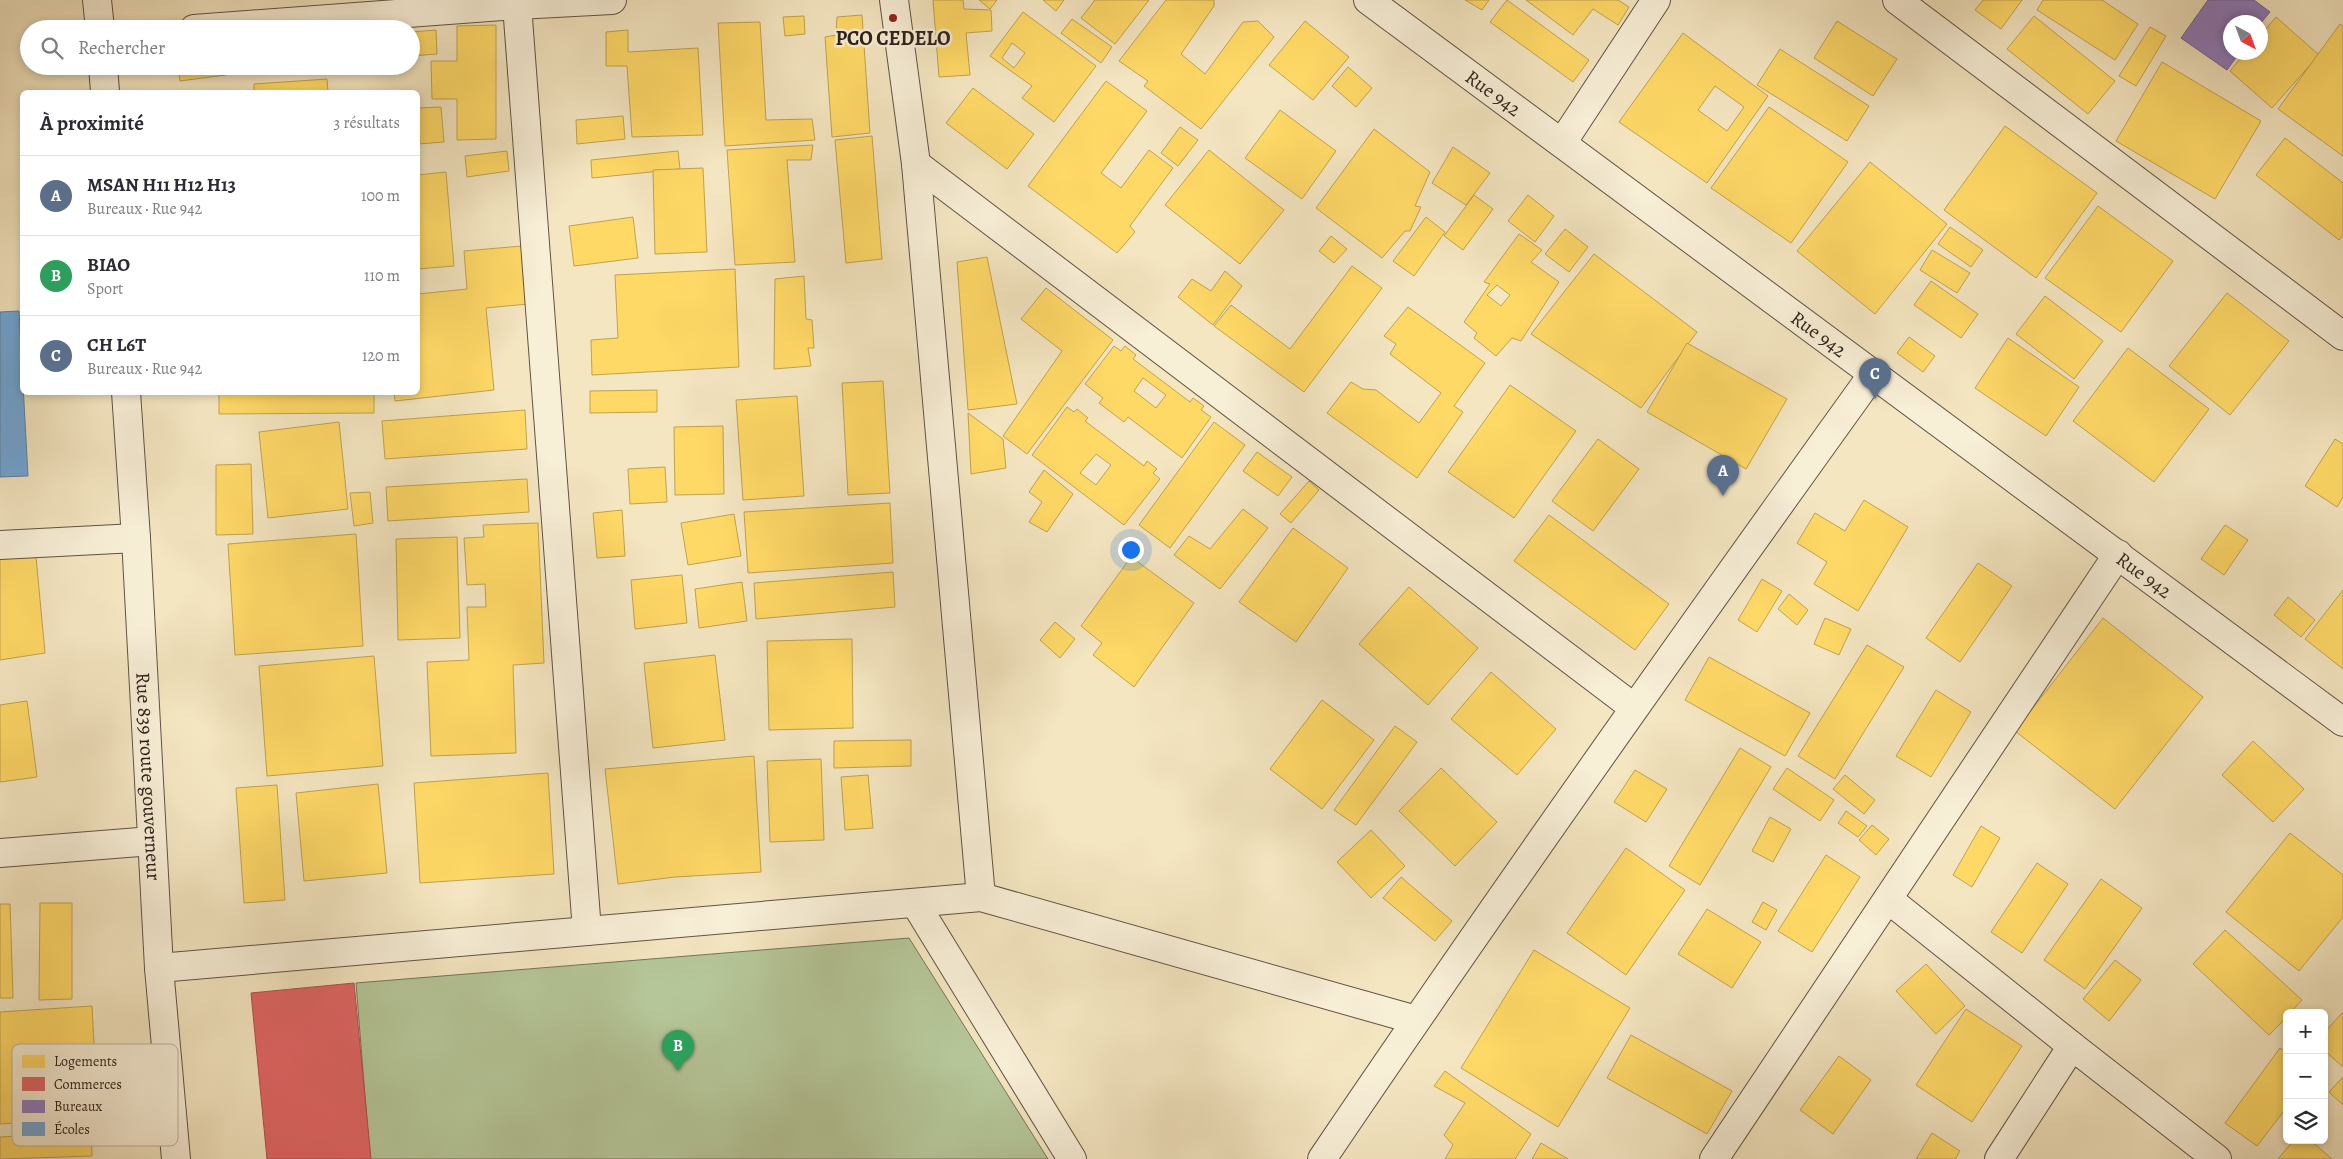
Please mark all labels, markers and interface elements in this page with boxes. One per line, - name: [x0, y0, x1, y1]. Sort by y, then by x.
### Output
- marker: PCO CEDELO: [887, 12, 899, 24]
- north arrow: [2223, 15, 2268, 60]
- search box: [20, 20, 420, 75]
- place label: PCO CEDELO: [836, 25, 950, 52]
- icon: search: [38, 34, 66, 62]
- text: Rechercher: [78, 35, 165, 61]
- street label: Rue 942: [1460, 64, 1527, 123]
- text: À proximité: [40, 109, 144, 137]
- text: 3 résultats: [334, 112, 400, 134]
- text: MSAN H11 H12 H13: [87, 172, 236, 198]
- text: A: [51, 185, 61, 207]
- text: 100 m: [361, 185, 400, 207]
- text: Bureaux · Rue 942: [87, 198, 202, 220]
- text: BIAO: [87, 252, 130, 278]
- text: B: [51, 265, 61, 287]
- text: 110 m: [364, 265, 400, 287]
- text: Sport: [87, 278, 123, 300]
- street label: Rue 942: [1785, 305, 1852, 364]
- text: CH L6T: [87, 332, 146, 358]
- text: C: [51, 345, 61, 367]
- text: 120 m: [362, 345, 400, 367]
- text: Bureaux · Rue 942: [87, 358, 202, 380]
- pin: C: [1859, 358, 1891, 399]
- pin: A: [1707, 455, 1739, 496]
- your location: [1118, 537, 1144, 563]
- street label: Rue 942: [2111, 546, 2178, 605]
- street label: Rue 839 route gouverneur: [129, 671, 167, 882]
- map controls: [2283, 1009, 2328, 1144]
- button: +: [2283, 1009, 2328, 1054]
- pin: B: [662, 1030, 694, 1071]
- legend: [12, 1044, 178, 1146]
- text: Logements: [54, 1052, 117, 1071]
- button: −: [2283, 1054, 2328, 1099]
- text: Commerces: [54, 1075, 122, 1094]
- text: Bureaux: [54, 1097, 103, 1116]
- button: layers: [2283, 1099, 2328, 1144]
- text: Écoles: [54, 1120, 90, 1139]

